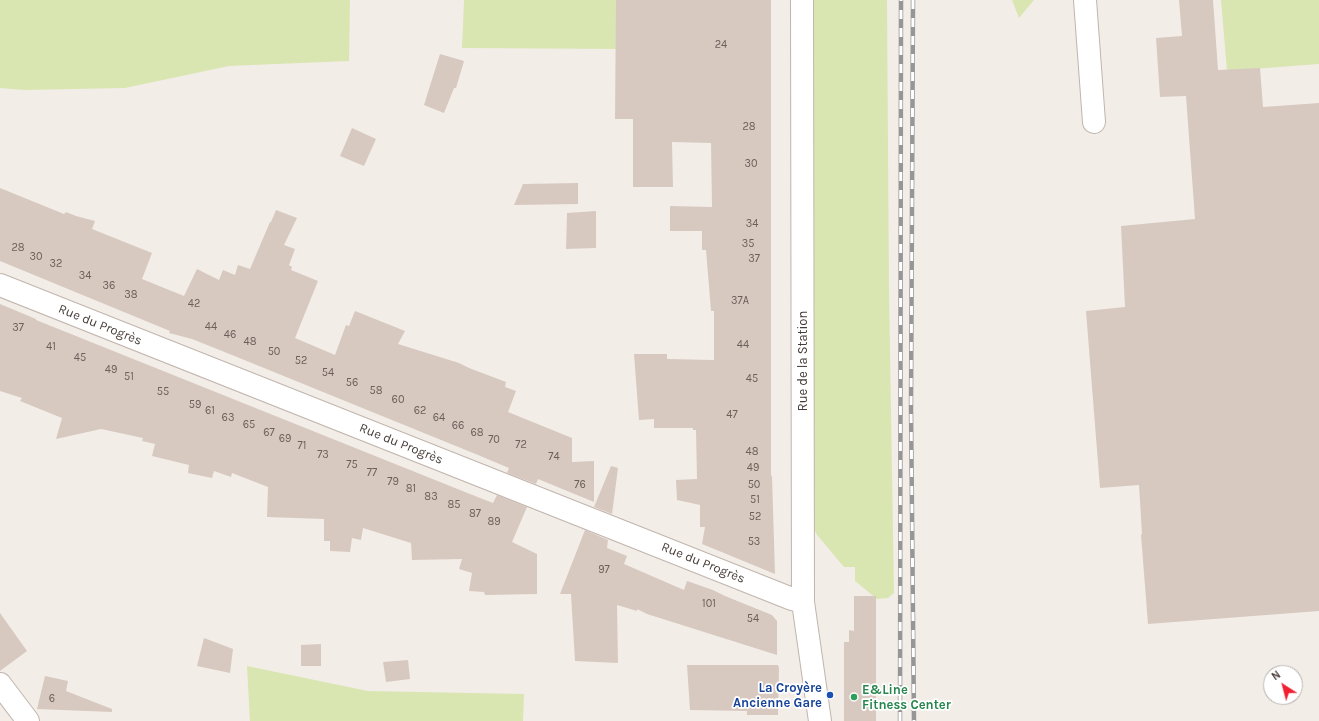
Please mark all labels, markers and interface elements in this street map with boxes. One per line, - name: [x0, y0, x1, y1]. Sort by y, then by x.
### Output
- house number: 24: [715, 38, 727, 52]
- house number: 28: [742, 120, 756, 134]
- house number: 30: [744, 157, 758, 171]
- house number: 34: [746, 217, 758, 231]
- house number: 35: [742, 237, 754, 251]
- house number: 28: [11, 241, 25, 255]
- house number: 30: [29, 250, 43, 264]
- house number: 37: [748, 252, 760, 266]
- house number: 32: [50, 257, 62, 271]
- house number: 34: [79, 269, 91, 283]
- house number: 36: [103, 279, 115, 293]
- house number: 38: [124, 288, 138, 302]
- house number: 37A: [731, 294, 749, 308]
- house number: 42: [188, 297, 200, 311]
- street label: Rue du Progrès: [56, 301, 144, 349]
- street label: Rue de la Station: [795, 311, 811, 411]
- house number: 44: [205, 320, 217, 334]
- house number: 37: [12, 321, 24, 335]
- house number: 46: [224, 328, 236, 342]
- house number: 48: [244, 335, 256, 349]
- house number: 44: [737, 338, 749, 352]
- house number: 41: [46, 340, 56, 354]
- house number: 50: [268, 345, 280, 359]
- house number: 45: [74, 351, 86, 365]
- house number: 52: [295, 354, 307, 368]
- house number: 49: [105, 363, 117, 377]
- house number: 54: [322, 366, 334, 380]
- house number: 51: [124, 370, 134, 384]
- house number: 45: [746, 372, 758, 386]
- house number: 56: [346, 376, 358, 390]
- house number: 58: [370, 384, 382, 398]
- house number: 55: [157, 385, 169, 399]
- house number: 60: [392, 393, 404, 407]
- house number: 59: [189, 398, 201, 412]
- house number: 61: [205, 404, 215, 418]
- house number: 62: [414, 404, 426, 418]
- house number: 47: [726, 408, 738, 422]
- house number: 63: [222, 411, 234, 425]
- house number: 64: [433, 411, 445, 425]
- house number: 65: [243, 418, 255, 432]
- house number: 66: [452, 419, 464, 433]
- street label: Rue du Progrès: [357, 420, 445, 468]
- house number: 67: [263, 426, 275, 440]
- house number: 68: [470, 426, 484, 440]
- house number: 69: [279, 432, 291, 446]
- house number: 70: [488, 433, 500, 447]
- house number: 72: [515, 438, 527, 452]
- house number: 71: [298, 439, 306, 453]
- house number: 48: [746, 445, 758, 459]
- house number: 73: [317, 448, 329, 462]
- house number: 74: [548, 450, 560, 464]
- house number: 75: [346, 458, 358, 472]
- house number: 49: [747, 461, 759, 475]
- house number: 77: [367, 466, 377, 480]
- house number: 79: [387, 475, 399, 489]
- house number: 76: [574, 478, 586, 492]
- house number: 50: [748, 478, 760, 492]
- house number: 81: [406, 482, 416, 496]
- house number: 83: [424, 490, 438, 504]
- house number: 51: [750, 493, 760, 507]
- house number: 85: [448, 498, 460, 512]
- house number: 87: [469, 507, 481, 521]
- house number: 52: [749, 510, 761, 524]
- house number: 89: [487, 515, 501, 529]
- house number: 53: [748, 535, 760, 549]
- street label: Rue du Progrès: [659, 539, 747, 587]
- house number: 97: [598, 563, 610, 577]
- house number: 101: [702, 597, 716, 611]
- house number: 54: [747, 612, 759, 626]
- north arrow: [1263, 665, 1303, 705]
- text: N: [1269, 668, 1283, 683]
- place label: La Croyère Ancienne Gare: [733, 680, 822, 711]
- place label: E&Line Fitness Center: [862, 682, 951, 713]
- marker: La Croyère Ancienne Gare: [825, 690, 835, 700]
- house number: 6: [49, 692, 55, 706]
- marker: E&Line Fitness Center: [849, 692, 859, 702]

